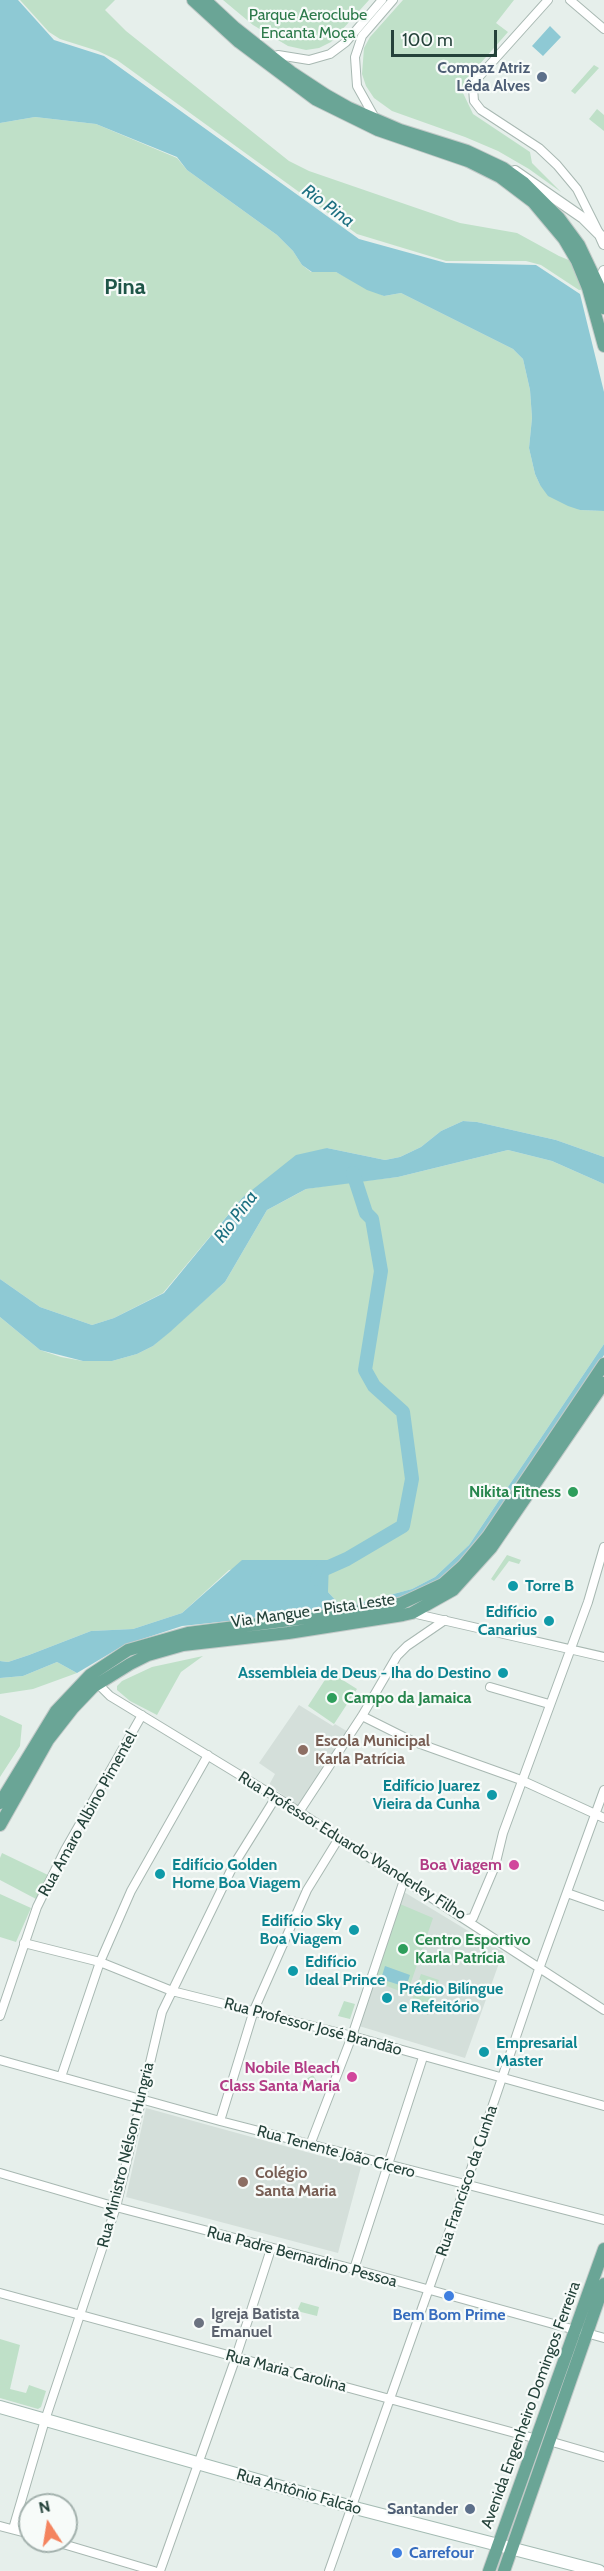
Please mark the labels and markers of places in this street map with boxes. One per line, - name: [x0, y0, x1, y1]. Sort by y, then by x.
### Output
- place label: Compaz Atriz Lêda Alves: [437, 58, 530, 96]
- marker: Compaz Atriz Lêda Alves: [535, 70, 549, 84]
- place label: Nikita Fitness: [469, 1482, 561, 1502]
- marker: Nikita Fitness: [566, 1485, 580, 1499]
- place label: Torre B: [525, 1576, 574, 1596]
- marker: Torre B: [506, 1579, 520, 1593]
- place label: Edifício Canarius: [478, 1602, 537, 1640]
- marker: Edifício Canarius: [542, 1614, 556, 1628]
- place label: Assembleia de Deus - Iha do Destino: [238, 1663, 491, 1683]
- marker: Assembleia de Deus - Iha do Destino: [496, 1666, 510, 1680]
- place label: Campo da Jamaica: [344, 1688, 471, 1708]
- marker: Campo da Jamaica: [325, 1691, 339, 1705]
- place label: Escola Municipal Karla Patrícia: [315, 1731, 430, 1769]
- marker: Escola Municipal Karla Patrícia: [296, 1743, 310, 1757]
- place label: Edifício Juarez Vieira da Cunha: [373, 1776, 480, 1814]
- marker: Edifício Juarez Vieira da Cunha: [485, 1788, 499, 1802]
- place label: Edifício Golden Home Boa Viagem: [172, 1855, 301, 1893]
- place label: Boa Viagem: [420, 1855, 502, 1875]
- marker: Boa Viagem: [507, 1858, 521, 1872]
- marker: Edifício Golden Home Boa Viagem: [153, 1867, 167, 1881]
- place label: Edifício Sky Boa Viagem: [260, 1911, 342, 1949]
- marker: Edifício Sky Boa Viagem: [347, 1923, 361, 1937]
- place label: Centro Esportivo Karla Patrícia: [415, 1930, 531, 1968]
- marker: Centro Esportivo Karla Patrícia: [396, 1942, 410, 1956]
- place label: Edifício Ideal Prince: [305, 1952, 385, 1990]
- marker: Edifício Ideal Prince: [286, 1964, 300, 1978]
- place label: Prédio Bilíngue e Refeitório: [399, 1979, 503, 2017]
- marker: Prédio Bilíngue e Refeitório: [380, 1991, 394, 2005]
- place label: Empresarial Master: [496, 2033, 577, 2071]
- marker: Empresarial Master: [477, 2045, 491, 2059]
- place label: Nobile Bleach Class Santa Maria: [220, 2058, 340, 2096]
- marker: Nobile Bleach Class Santa Maria: [345, 2070, 359, 2084]
- place label: Colégio Santa Maria: [255, 2163, 336, 2201]
- marker: Colégio Santa Maria: [236, 2175, 250, 2189]
- marker: Bem Bom Prime: [442, 2289, 456, 2303]
- place label: Igreja Batista Emanuel: [211, 2304, 300, 2342]
- place label: Bem Bom Prime: [392, 2305, 506, 2325]
- marker: Igreja Batista Emanuel: [192, 2316, 206, 2330]
- place label: Santander: [387, 2499, 458, 2519]
- marker: Santander: [463, 2502, 477, 2516]
- place label: Carrefour: [409, 2543, 474, 2563]
- marker: Carrefour: [390, 2546, 404, 2560]

